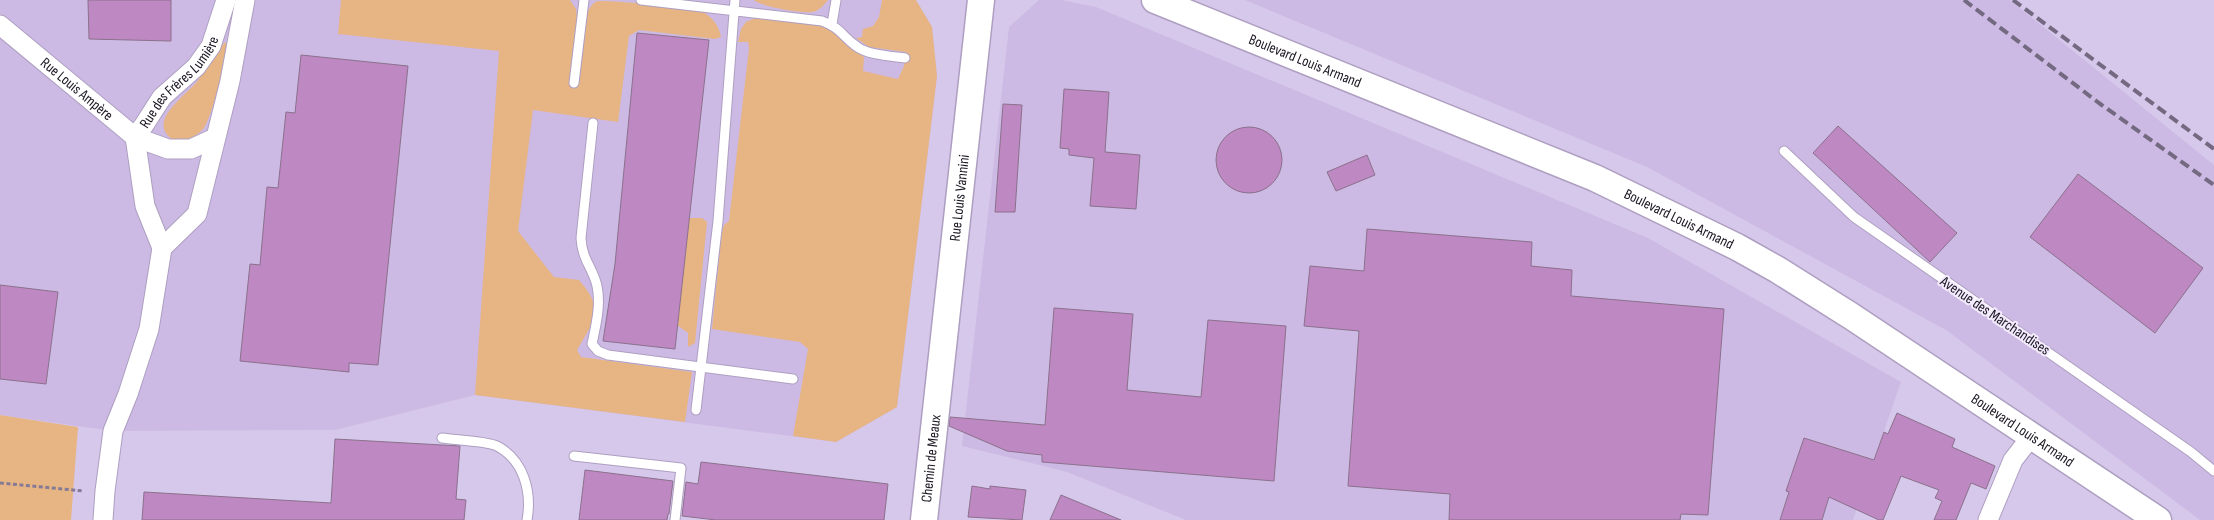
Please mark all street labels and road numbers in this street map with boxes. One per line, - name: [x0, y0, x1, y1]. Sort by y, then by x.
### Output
- street label: Boulevard Louis Armand: [1246, 30, 1364, 92]
- street label: Rue des Frères Lumière: [135, 34, 223, 132]
- street label: Rue Louis Ampère: [37, 53, 117, 125]
- street label: Rue Louis Vannini: [945, 153, 974, 242]
- street label: Boulevard Louis Armand: [1621, 184, 1737, 253]
- street label: Avenue des Marchandises: [1936, 272, 2054, 360]
- street label: Boulevard Louis Armand: [1968, 389, 2078, 471]
- street label: Chemin de Meaux: [917, 413, 945, 503]

